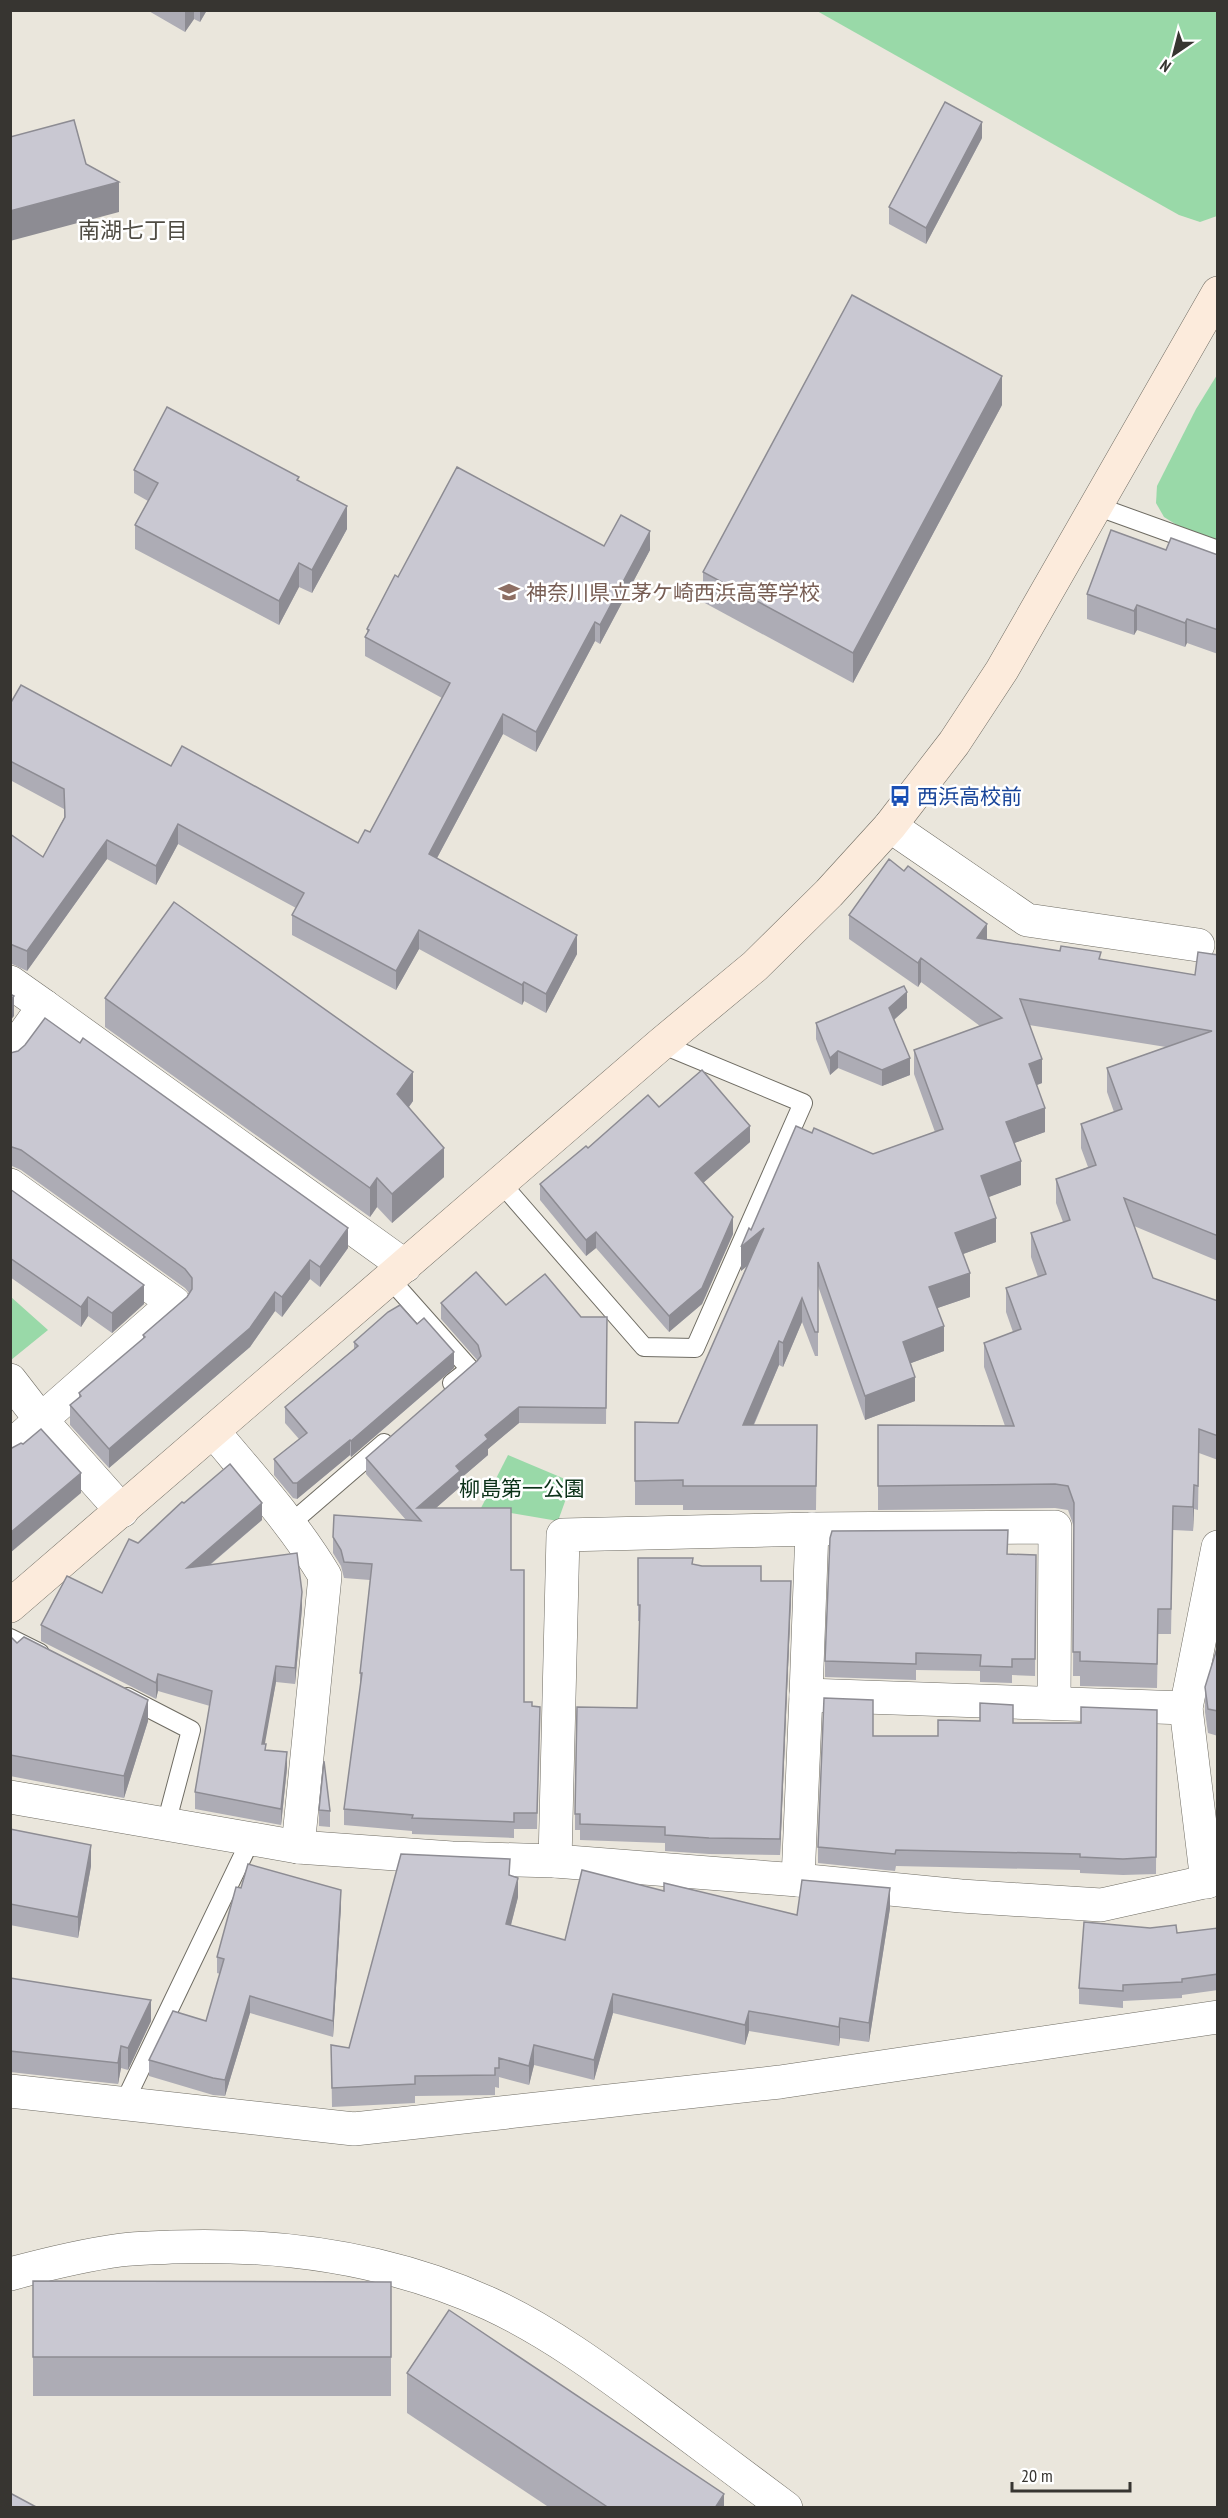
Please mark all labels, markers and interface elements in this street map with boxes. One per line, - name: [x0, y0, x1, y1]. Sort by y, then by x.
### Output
- north arrow: [1144, 24, 1204, 84]
- text: N: [1156, 56, 1175, 77]
- district label: 南湖七丁目: [78, 216, 188, 244]
- place label: 神奈川県立茅ケ崎西浜高等学校: [526, 579, 820, 606]
- school or university icon: 神奈川県立茅ケ崎西浜高等学校: [497, 580, 521, 604]
- place label: 西浜高校前: [917, 783, 1022, 810]
- bus stop icon: 西浜高校前: [888, 784, 912, 808]
- park label: 柳島第一公園: [459, 1475, 585, 1502]
- scale bar: [1012, 2455, 1130, 2493]
- text: 20 m: [1021, 2464, 1053, 2487]

